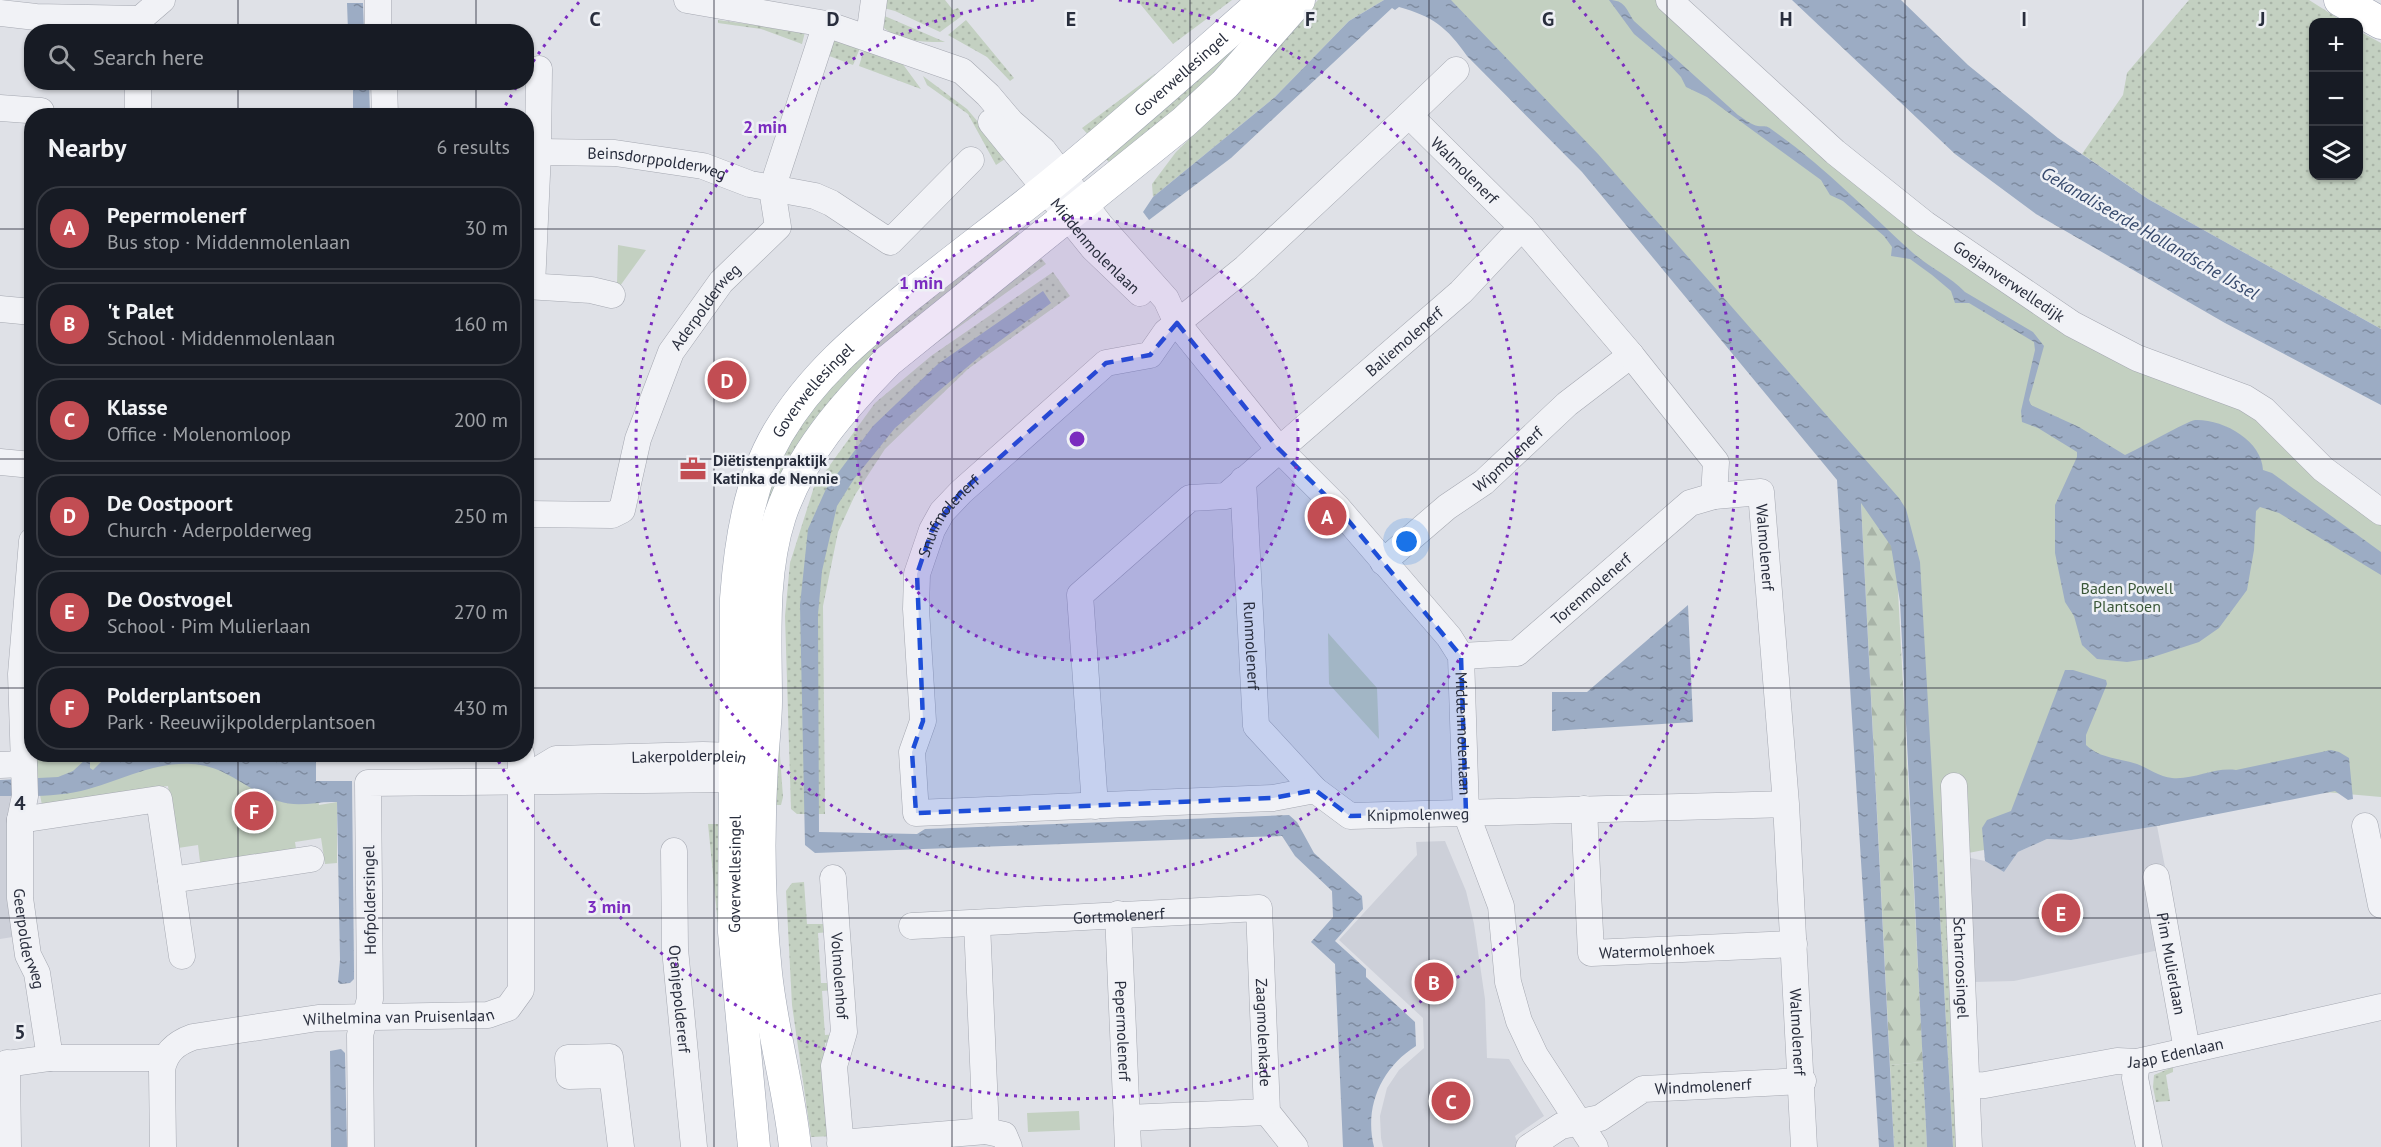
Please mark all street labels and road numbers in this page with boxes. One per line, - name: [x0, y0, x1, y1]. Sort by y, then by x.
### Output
- street label: Goverwellesingel: [1130, 28, 1232, 120]
- street label: Walmolenerf: [1427, 132, 1503, 209]
- street label: Beinsdorppolderweg: [587, 143, 729, 184]
- street label: Middenmolenlaan: [1046, 194, 1144, 298]
- street label: Goejanverwelledijk: [1949, 236, 2069, 326]
- street label: Aderpolderweg: [666, 259, 744, 354]
- street label: Baliemolenerf: [1361, 302, 1448, 381]
- street label: Goverwellesingel: [768, 338, 858, 441]
- street label: Wipmolenerf: [1469, 421, 1548, 496]
- street label: Snuifmolenerf: [913, 470, 984, 560]
- street label: Walmolenerf: [1752, 503, 1779, 592]
- street label: Torenmolenerf: [1547, 548, 1636, 629]
- street label: Runmolenerf: [1239, 601, 1264, 691]
- street label: Middenmolenlaan: [1452, 672, 1475, 796]
- street label: Lakerpolderplein: [631, 745, 749, 769]
- street label: Knipmolenweg: [1367, 803, 1469, 825]
- street label: Goverwellesingel: [724, 815, 745, 933]
- street label: Hofpoldersingel: [358, 845, 380, 955]
- street label: Geerpolderweg: [10, 888, 49, 990]
- street label: Gortmolenerf: [1072, 903, 1166, 928]
- street label: Pim Mulierlaan: [2153, 911, 2191, 1016]
- street label: Scharroosingel: [1949, 917, 1974, 1019]
- street label: Volmolenhof: [827, 931, 853, 1021]
- street label: Watermolenhoek: [1599, 938, 1715, 963]
- street label: Oranjepoldererf: [665, 944, 695, 1055]
- street label: Zaagmolenkade: [1252, 978, 1276, 1087]
- street label: Pepermolenerf: [1111, 980, 1135, 1082]
- street label: Walmolenerf: [1786, 988, 1810, 1077]
- street label: Wilhelmina van Pruisenlaan: [302, 1004, 497, 1030]
- street label: Jaap Edenlaan: [2127, 1033, 2225, 1072]
- street label: Windmolenerf: [1654, 1074, 1753, 1098]

